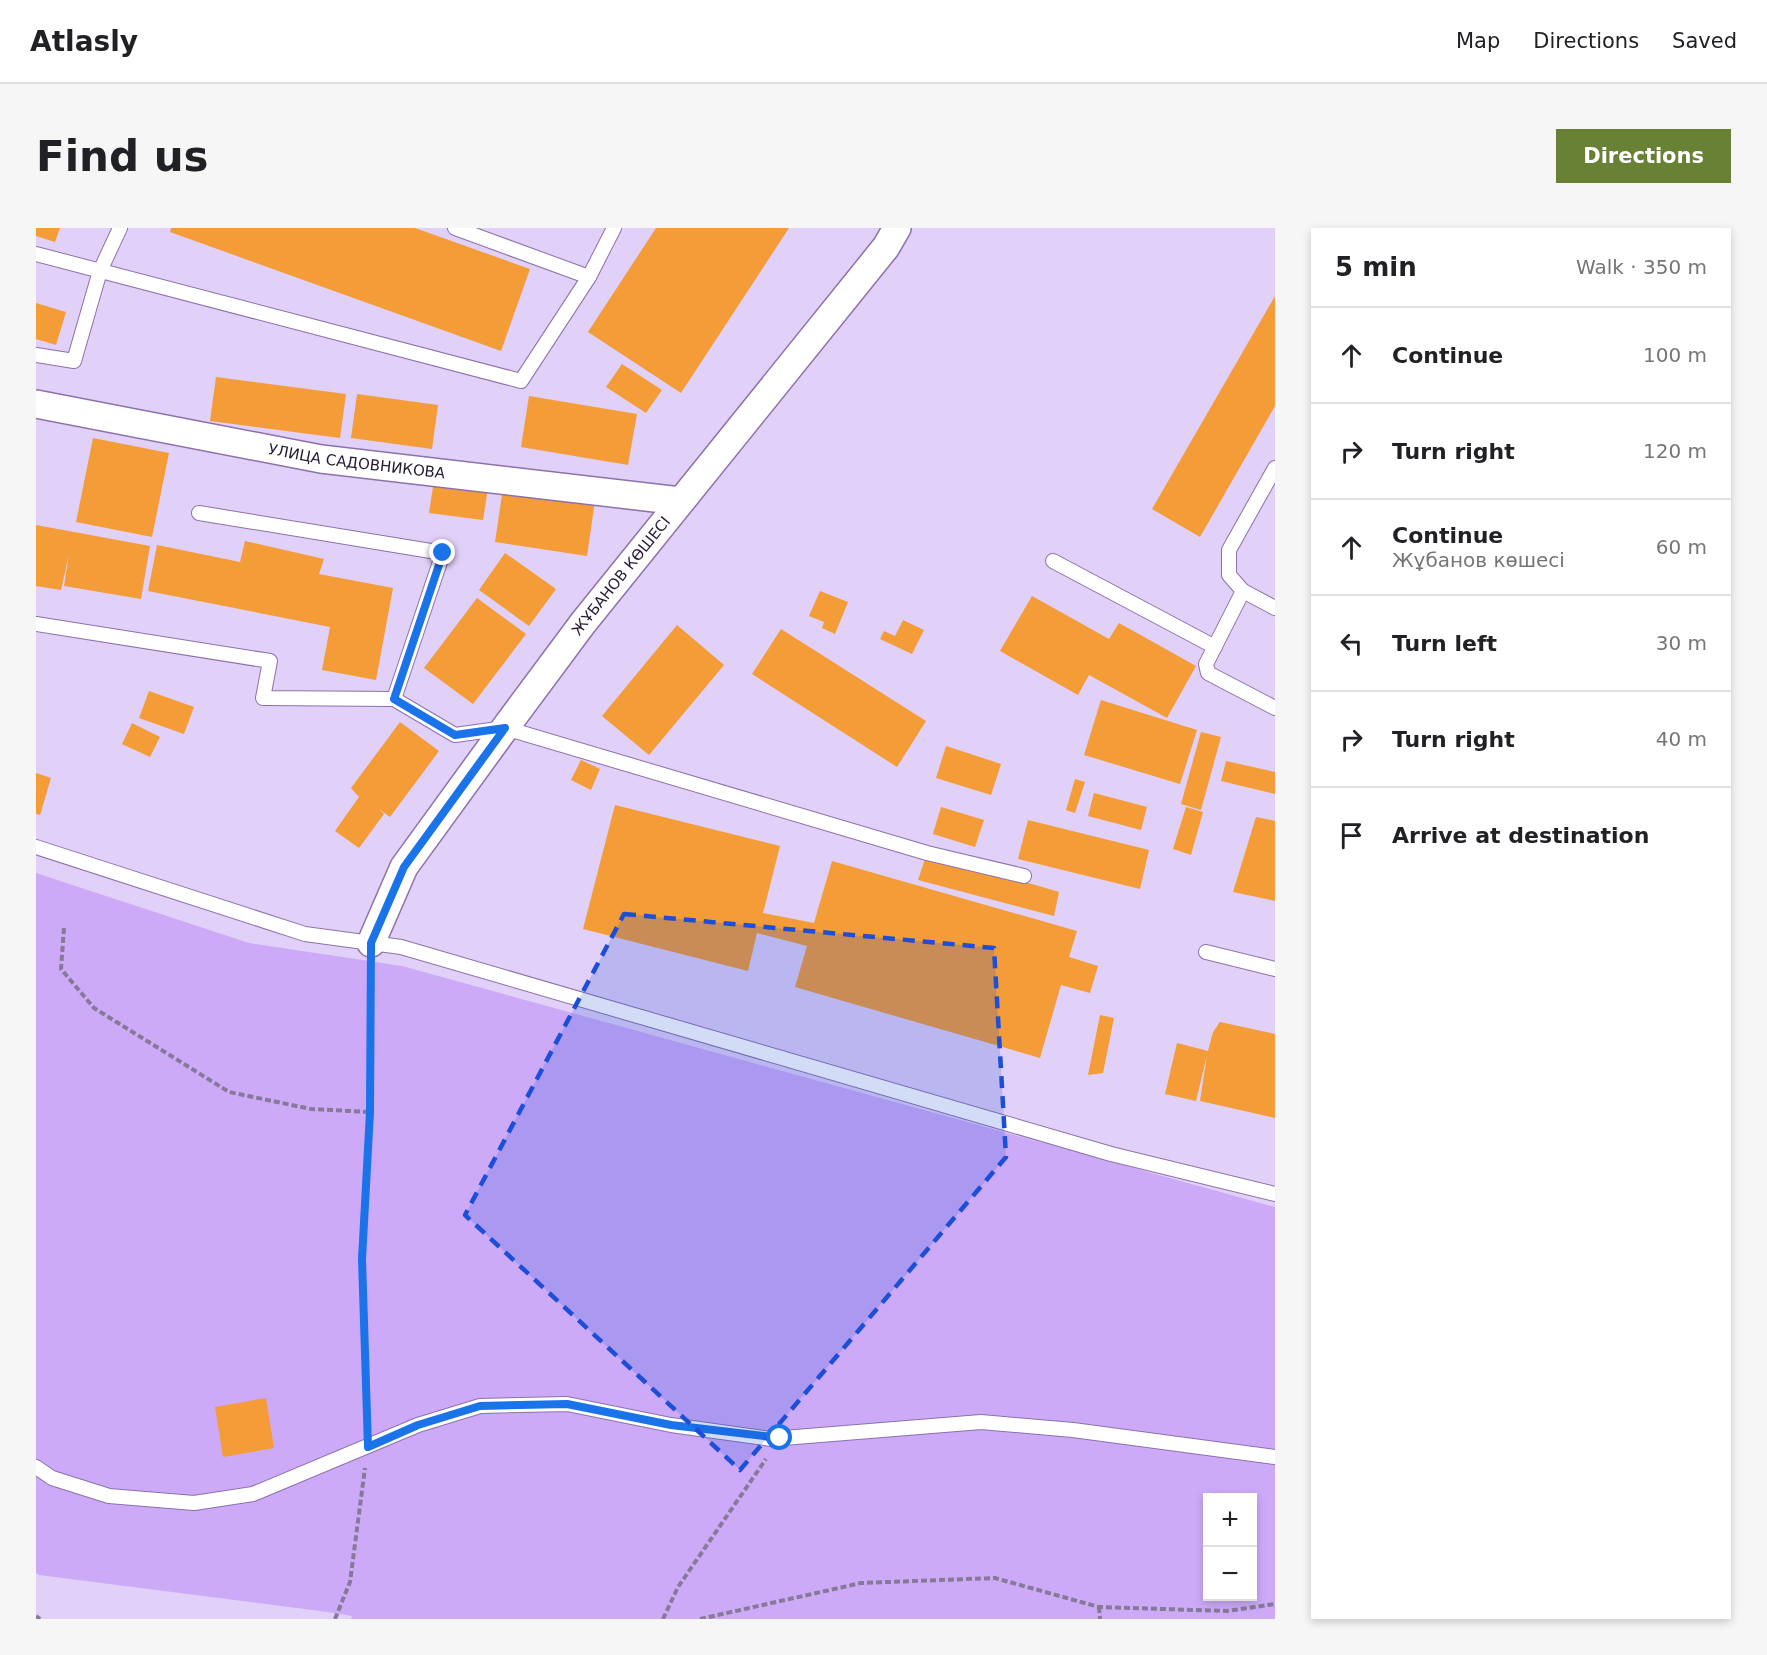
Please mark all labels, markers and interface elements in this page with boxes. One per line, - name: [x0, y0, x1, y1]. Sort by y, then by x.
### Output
- text: Atlasly: [30, 25, 138, 58]
- text: Map: [1456, 29, 1500, 53]
- text: Directions: [1533, 29, 1639, 53]
- text: Saved: [1672, 29, 1737, 53]
- button: Directions: [1556, 129, 1731, 183]
- text: Find us: [36, 132, 209, 181]
- text: 5 min: [1335, 252, 1417, 282]
- text: Walk · 350 m: [1576, 255, 1707, 279]
- icon: ahead: [1335, 339, 1368, 372]
- text: Continue: [1392, 343, 1503, 368]
- text: 100 m: [1643, 343, 1707, 367]
- icon: right: [1335, 435, 1368, 468]
- text: Turn right: [1392, 439, 1515, 464]
- text: 120 m: [1643, 439, 1707, 463]
- street label: УЛИЦА САДОВНИКОВА: [267, 440, 447, 483]
- street label: ЖҰБАНОВ КӨШЕСІ: [568, 513, 674, 639]
- text: Continue: [1392, 523, 1503, 548]
- icon: ahead: [1335, 531, 1368, 564]
- text: 60 m: [1656, 535, 1707, 559]
- route end: [429, 539, 455, 565]
- text: Жұбанов көшесі: [1392, 548, 1565, 572]
- icon: left: [1335, 627, 1368, 660]
- text: Turn left: [1392, 631, 1497, 656]
- text: 30 m: [1656, 631, 1707, 655]
- icon: right: [1335, 723, 1368, 756]
- text: Turn right: [1392, 727, 1515, 752]
- text: 40 m: [1656, 727, 1707, 751]
- icon: arrive: [1335, 819, 1368, 852]
- text: Arrive at destination: [1392, 823, 1649, 848]
- route start: [766, 1424, 792, 1450]
- map controls: [1203, 1493, 1257, 1601]
- button: +: [1203, 1493, 1257, 1547]
- button: −: [1203, 1547, 1257, 1601]

